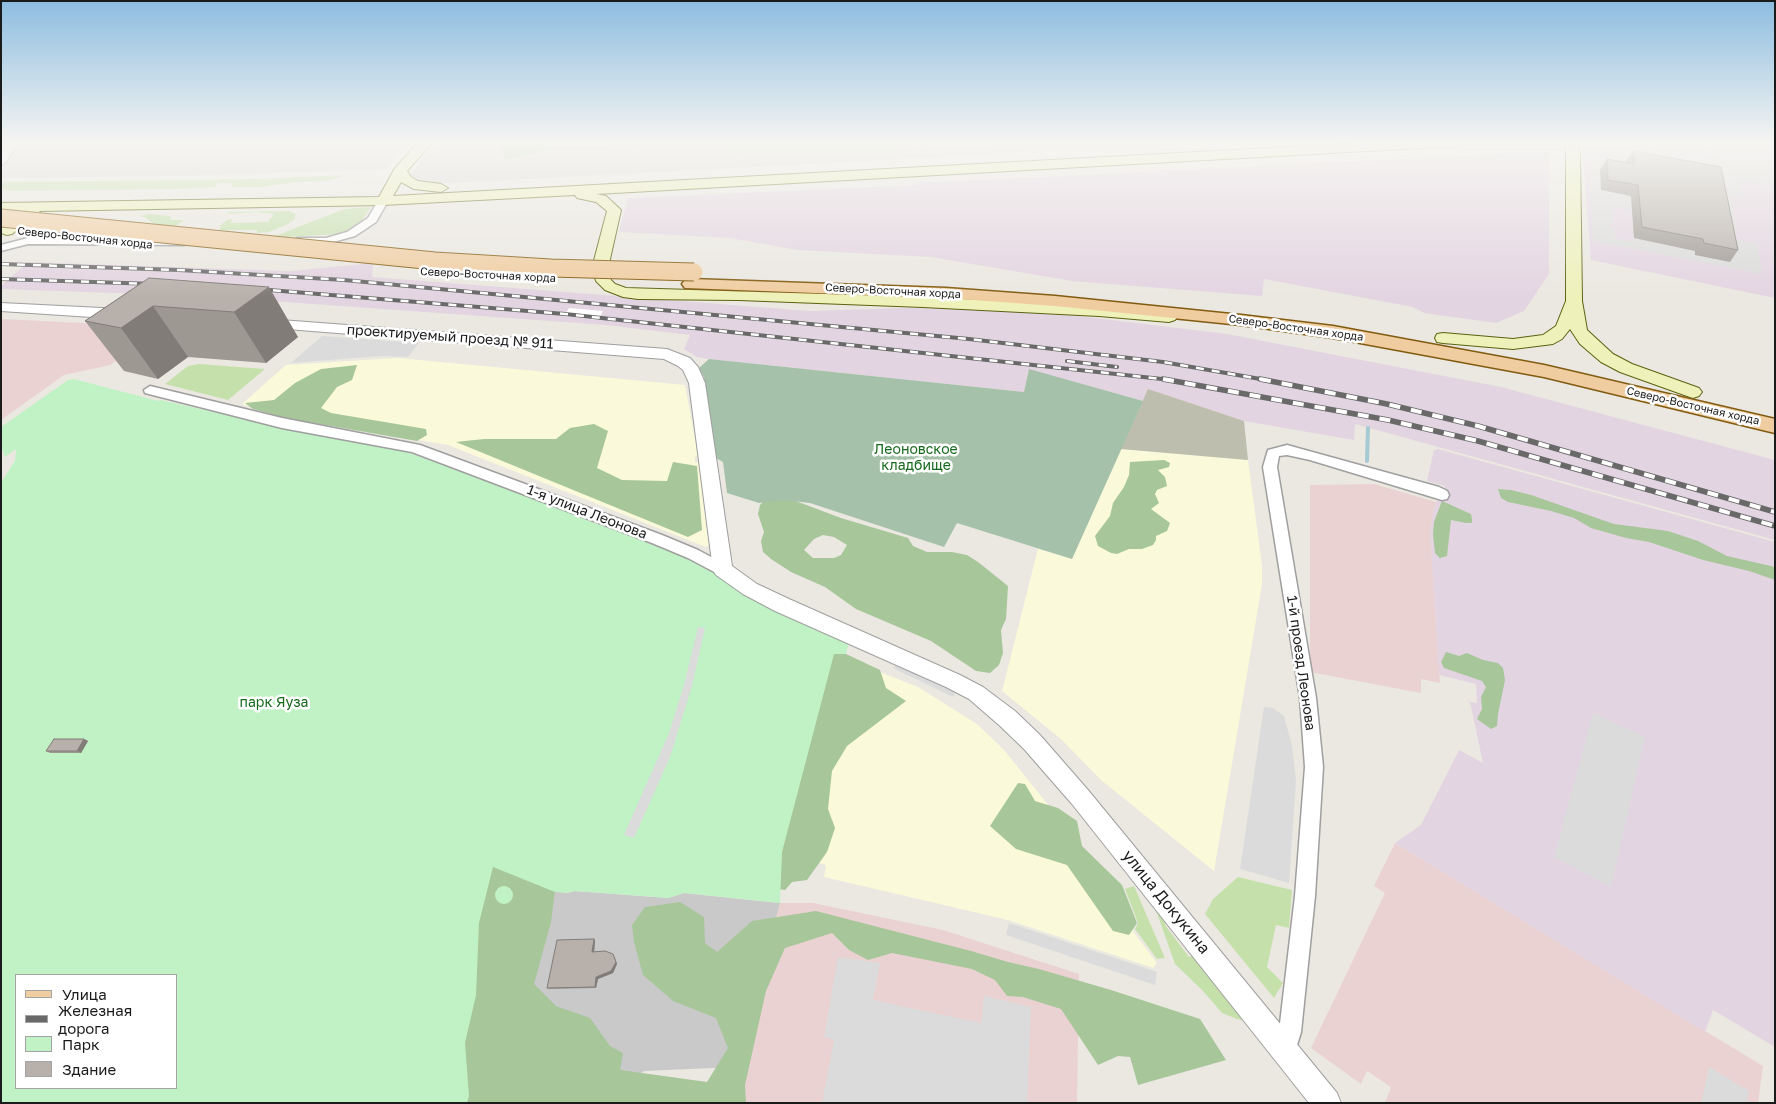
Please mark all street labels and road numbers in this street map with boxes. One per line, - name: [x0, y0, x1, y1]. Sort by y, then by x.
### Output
- street label: Северо-Восточная хорда: [17, 224, 153, 252]
- street label: Северо-Восточная хорда: [420, 265, 556, 285]
- street label: Северо-Восточная хорда: [825, 281, 961, 301]
- street label: Северо-Восточная хорда: [1228, 312, 1364, 344]
- street label: проектируемый проезд № 911: [346, 321, 554, 353]
- street label: Северо-Восточная хорда: [1625, 384, 1761, 428]
- street label: 1-я улица Леонова: [525, 481, 649, 543]
- street label: 1-й проезд Леонова: [1283, 594, 1319, 732]
- street label: улица Докукина: [1118, 846, 1214, 958]

